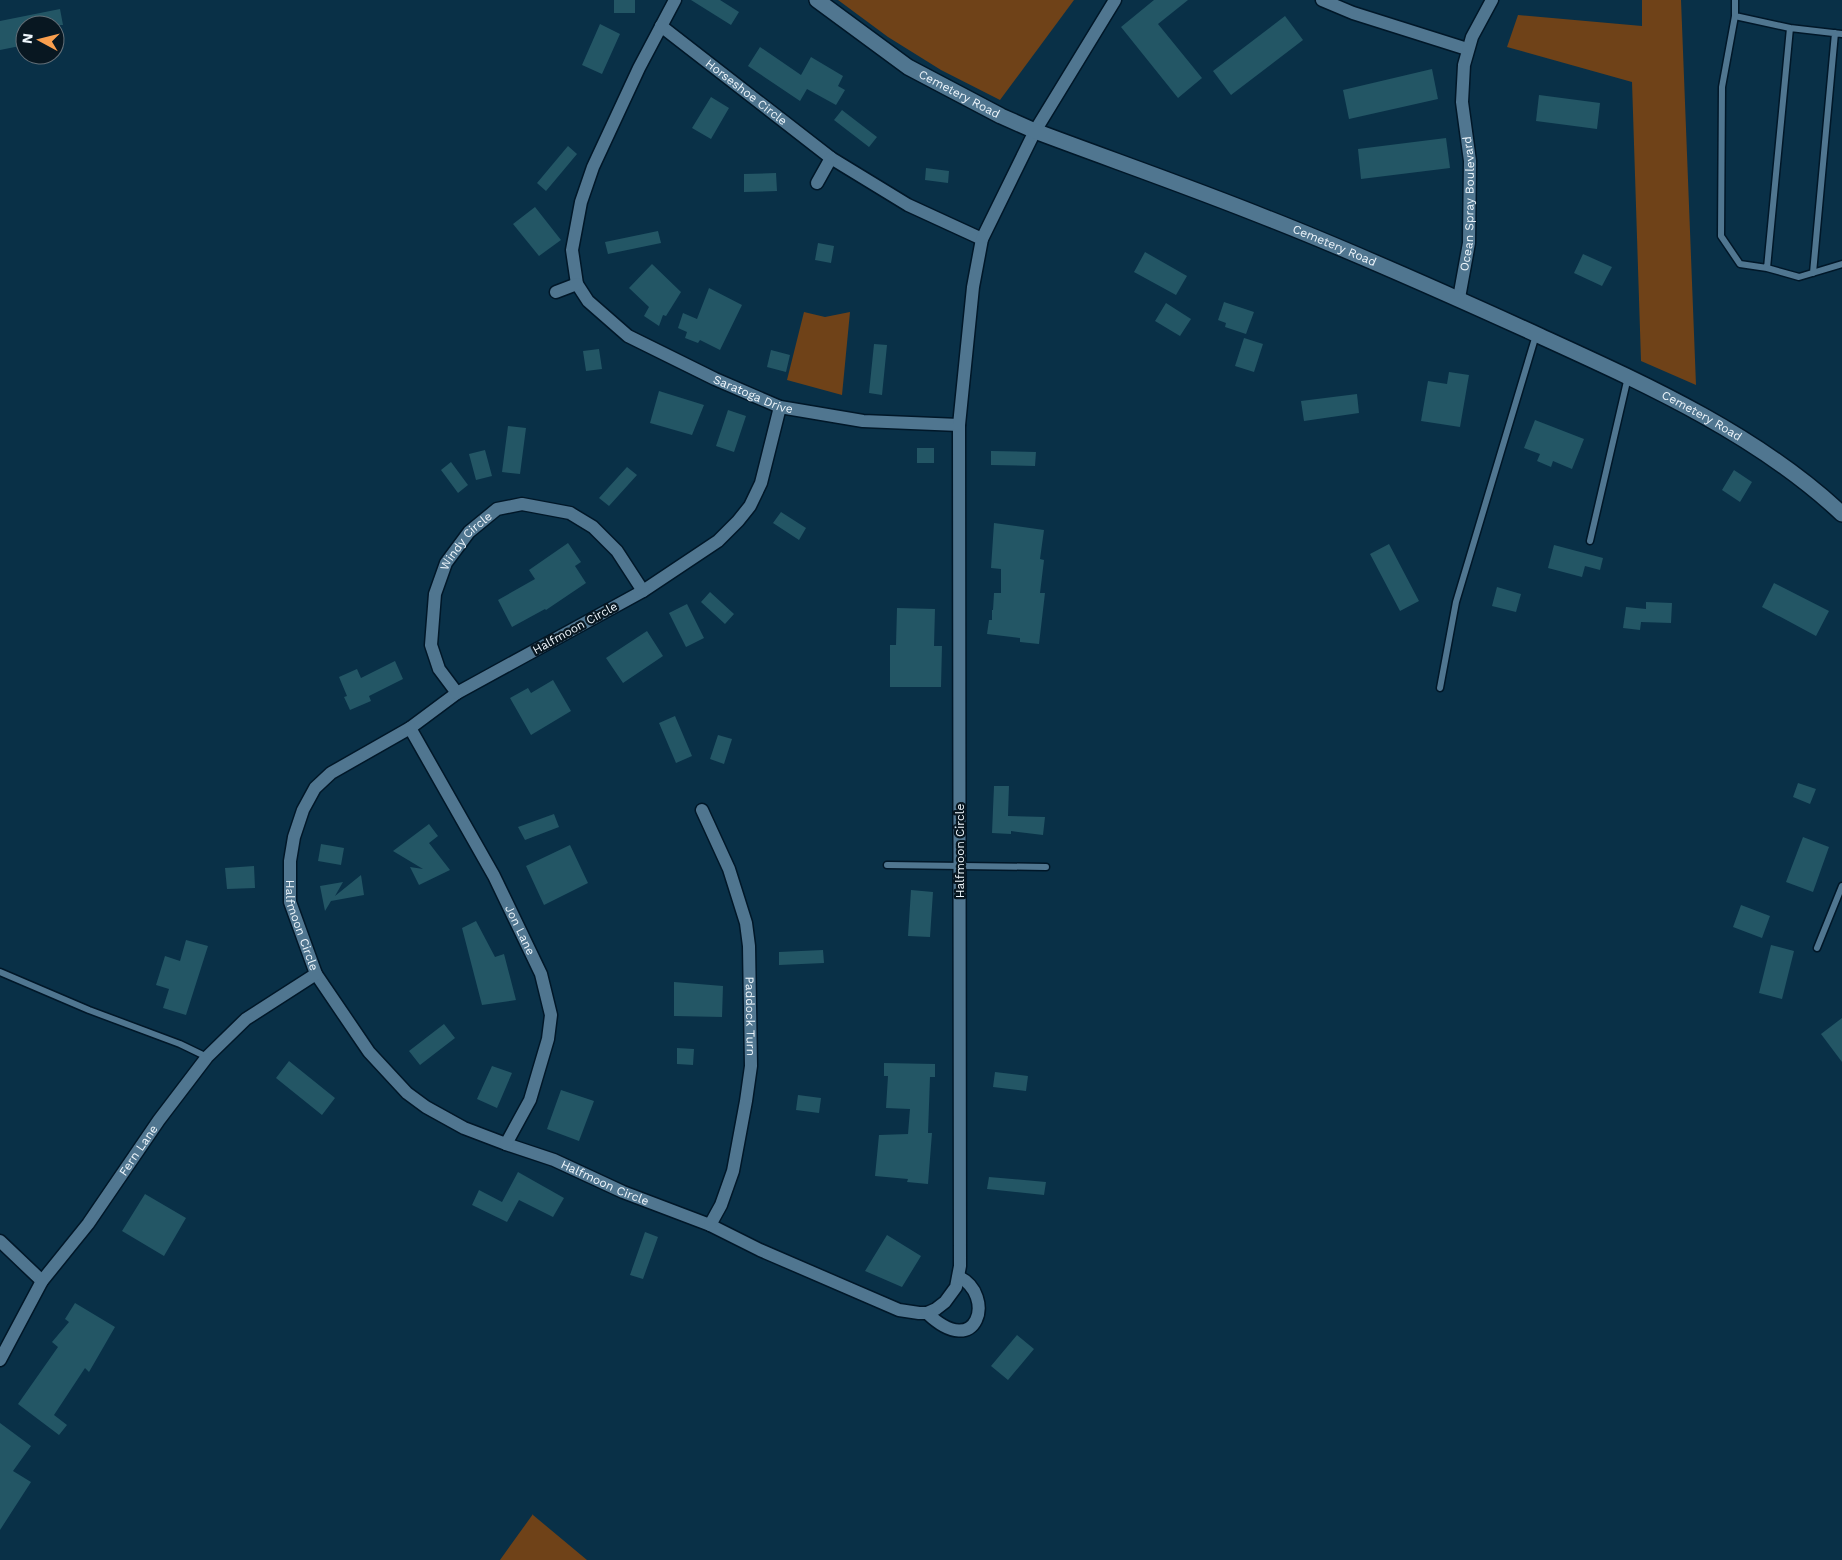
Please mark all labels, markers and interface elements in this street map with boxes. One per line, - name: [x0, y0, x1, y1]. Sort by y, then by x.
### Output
- north arrow: [15, 15, 65, 65]
- text: N: [19, 32, 36, 45]
- street label: Horseshoe Circle: [703, 56, 790, 128]
- street label: Cemetery Road: [916, 67, 1002, 121]
- street label: Ocean Spray Boulevard: [1457, 135, 1477, 272]
- street label: Cemetery Road: [1291, 222, 1379, 269]
- street label: Saratoga Drive: [711, 372, 794, 416]
- street label: Cemetery Road: [1659, 388, 1745, 444]
- street label: Windy Circle: [437, 509, 495, 572]
- street label: Halfmoon Circle: [530, 599, 620, 657]
- street label: Halfmoon Circle: [953, 804, 967, 898]
- street label: Halfmoon Circle: [283, 880, 321, 973]
- street label: Jon Lane: [502, 903, 538, 957]
- street label: Paddock Turn: [743, 976, 758, 1056]
- street label: Fern Lane: [116, 1122, 161, 1178]
- street label: Halfmoon Circle: [559, 1157, 651, 1208]

